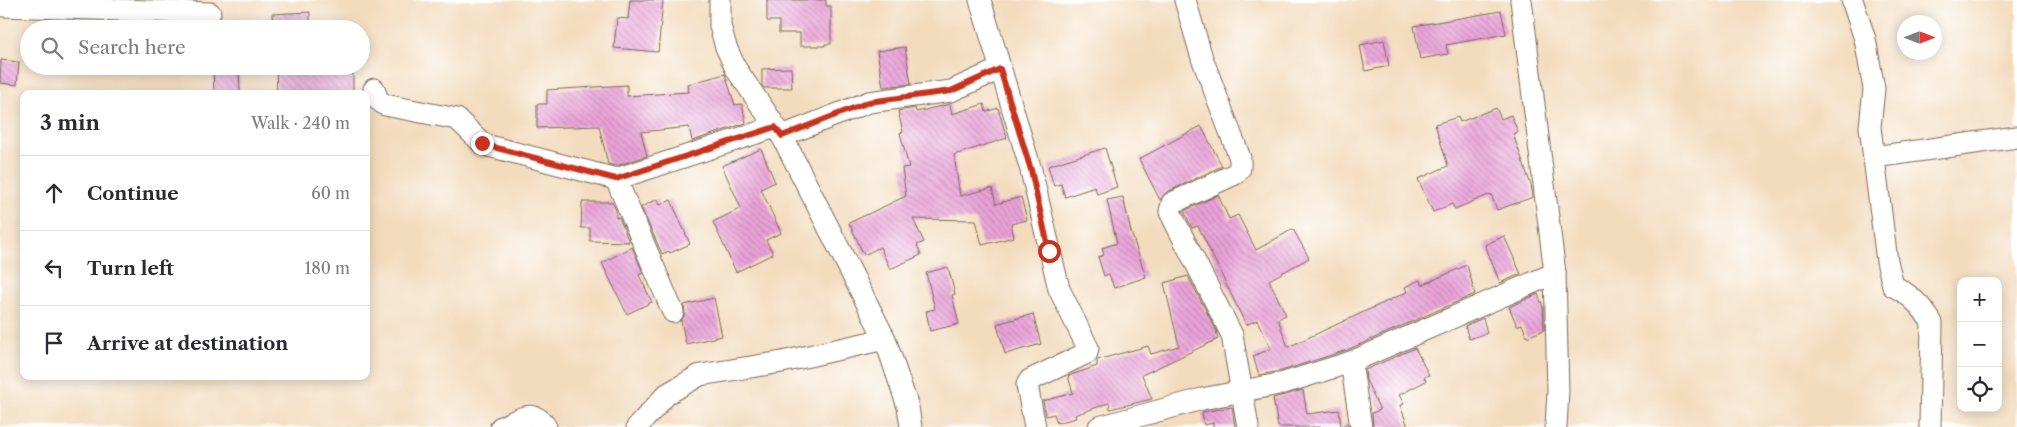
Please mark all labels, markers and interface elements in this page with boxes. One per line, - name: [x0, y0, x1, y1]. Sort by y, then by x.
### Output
- north arrow: [1897, 15, 1942, 60]
- search box: [20, 20, 370, 75]
- icon: search: [38, 34, 66, 62]
- text: Search here: [78, 36, 186, 59]
- text: 3 min: [40, 110, 100, 135]
- text: Walk · 240 m: [251, 113, 350, 133]
- route end: [471, 132, 494, 155]
- icon: ahead: [40, 179, 68, 207]
- text: Continue: [87, 182, 179, 205]
- text: 60 m: [311, 183, 350, 203]
- route start: [1038, 240, 1061, 263]
- icon: left: [40, 254, 68, 282]
- text: Turn left: [87, 257, 174, 280]
- text: 180 m: [304, 258, 350, 278]
- map controls: [1957, 277, 2002, 412]
- button: +: [1957, 277, 2002, 322]
- button: −: [1957, 322, 2002, 367]
- icon: arrive: [40, 329, 68, 357]
- text: Arrive at destination: [87, 332, 288, 355]
- button: locate: [1957, 367, 2002, 412]

